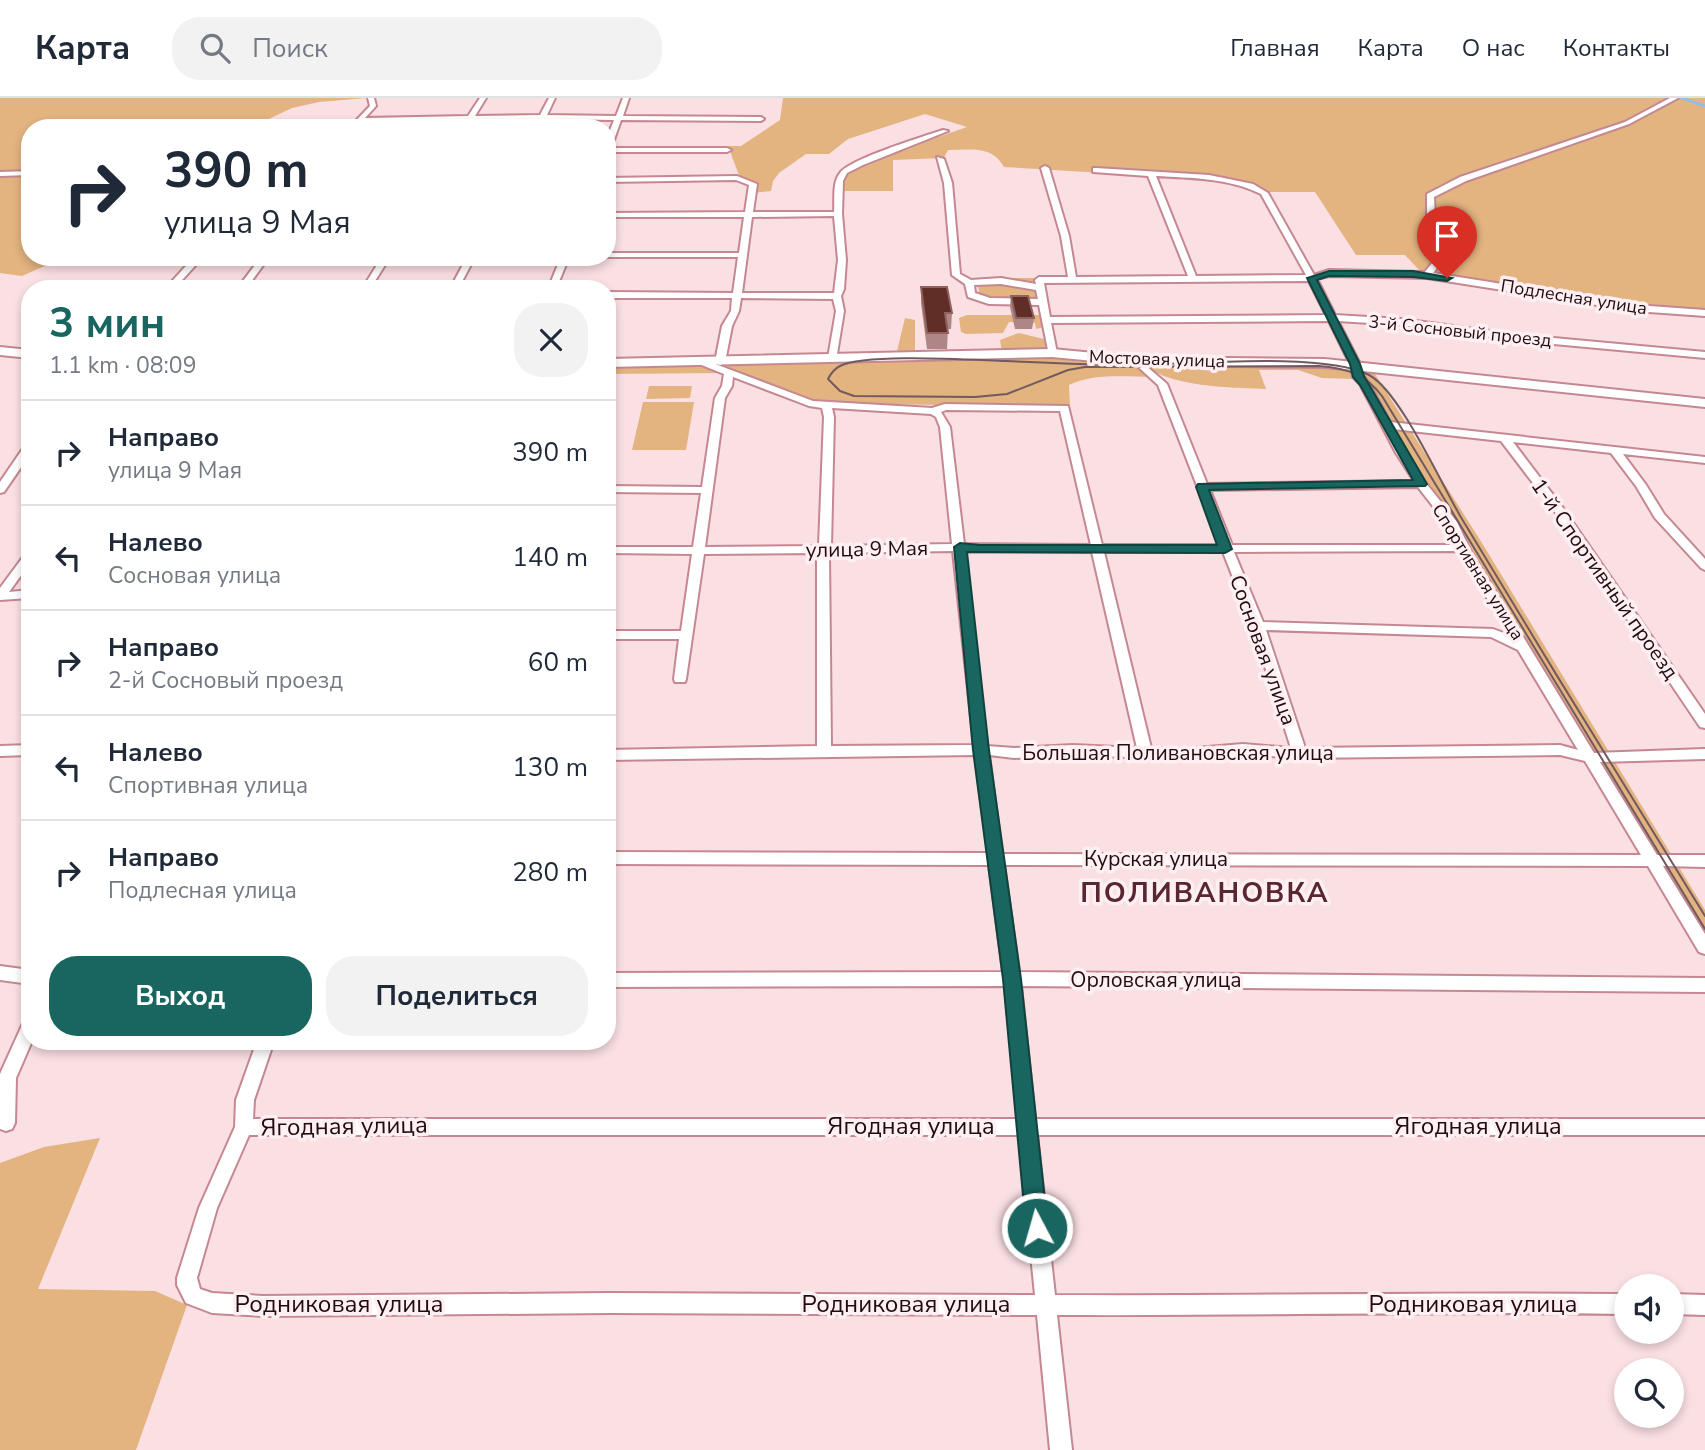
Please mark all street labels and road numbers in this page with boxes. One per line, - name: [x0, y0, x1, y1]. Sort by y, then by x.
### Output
- street label: Подлесная улица: [1499, 274, 1649, 320]
- street label: 3-й Сосновый проезд: [1367, 309, 1553, 353]
- street label: Мостовая улица: [1088, 345, 1226, 373]
- street label: 1-й Спортивный проезд: [1525, 473, 1685, 685]
- street label: Спортивная улица: [1426, 499, 1530, 645]
- street label: улица 9 Мая: [805, 534, 929, 564]
- street label: Сосновая улица: [1223, 571, 1303, 729]
- street label: Большая Поливановская улица: [1022, 739, 1334, 767]
- street label: Курская улица: [1084, 845, 1228, 873]
- street label: Орловская улица: [1070, 966, 1242, 994]
- street label: Ягодная улица: [260, 1109, 428, 1143]
- street label: Ягодная улица: [827, 1110, 995, 1142]
- street label: Ягодная улица: [1394, 1110, 1562, 1142]
- street label: Родниковая улица: [234, 1288, 444, 1320]
- street label: Родниковая улица: [801, 1288, 1011, 1320]
- street label: Родниковая улица: [1368, 1288, 1578, 1320]

